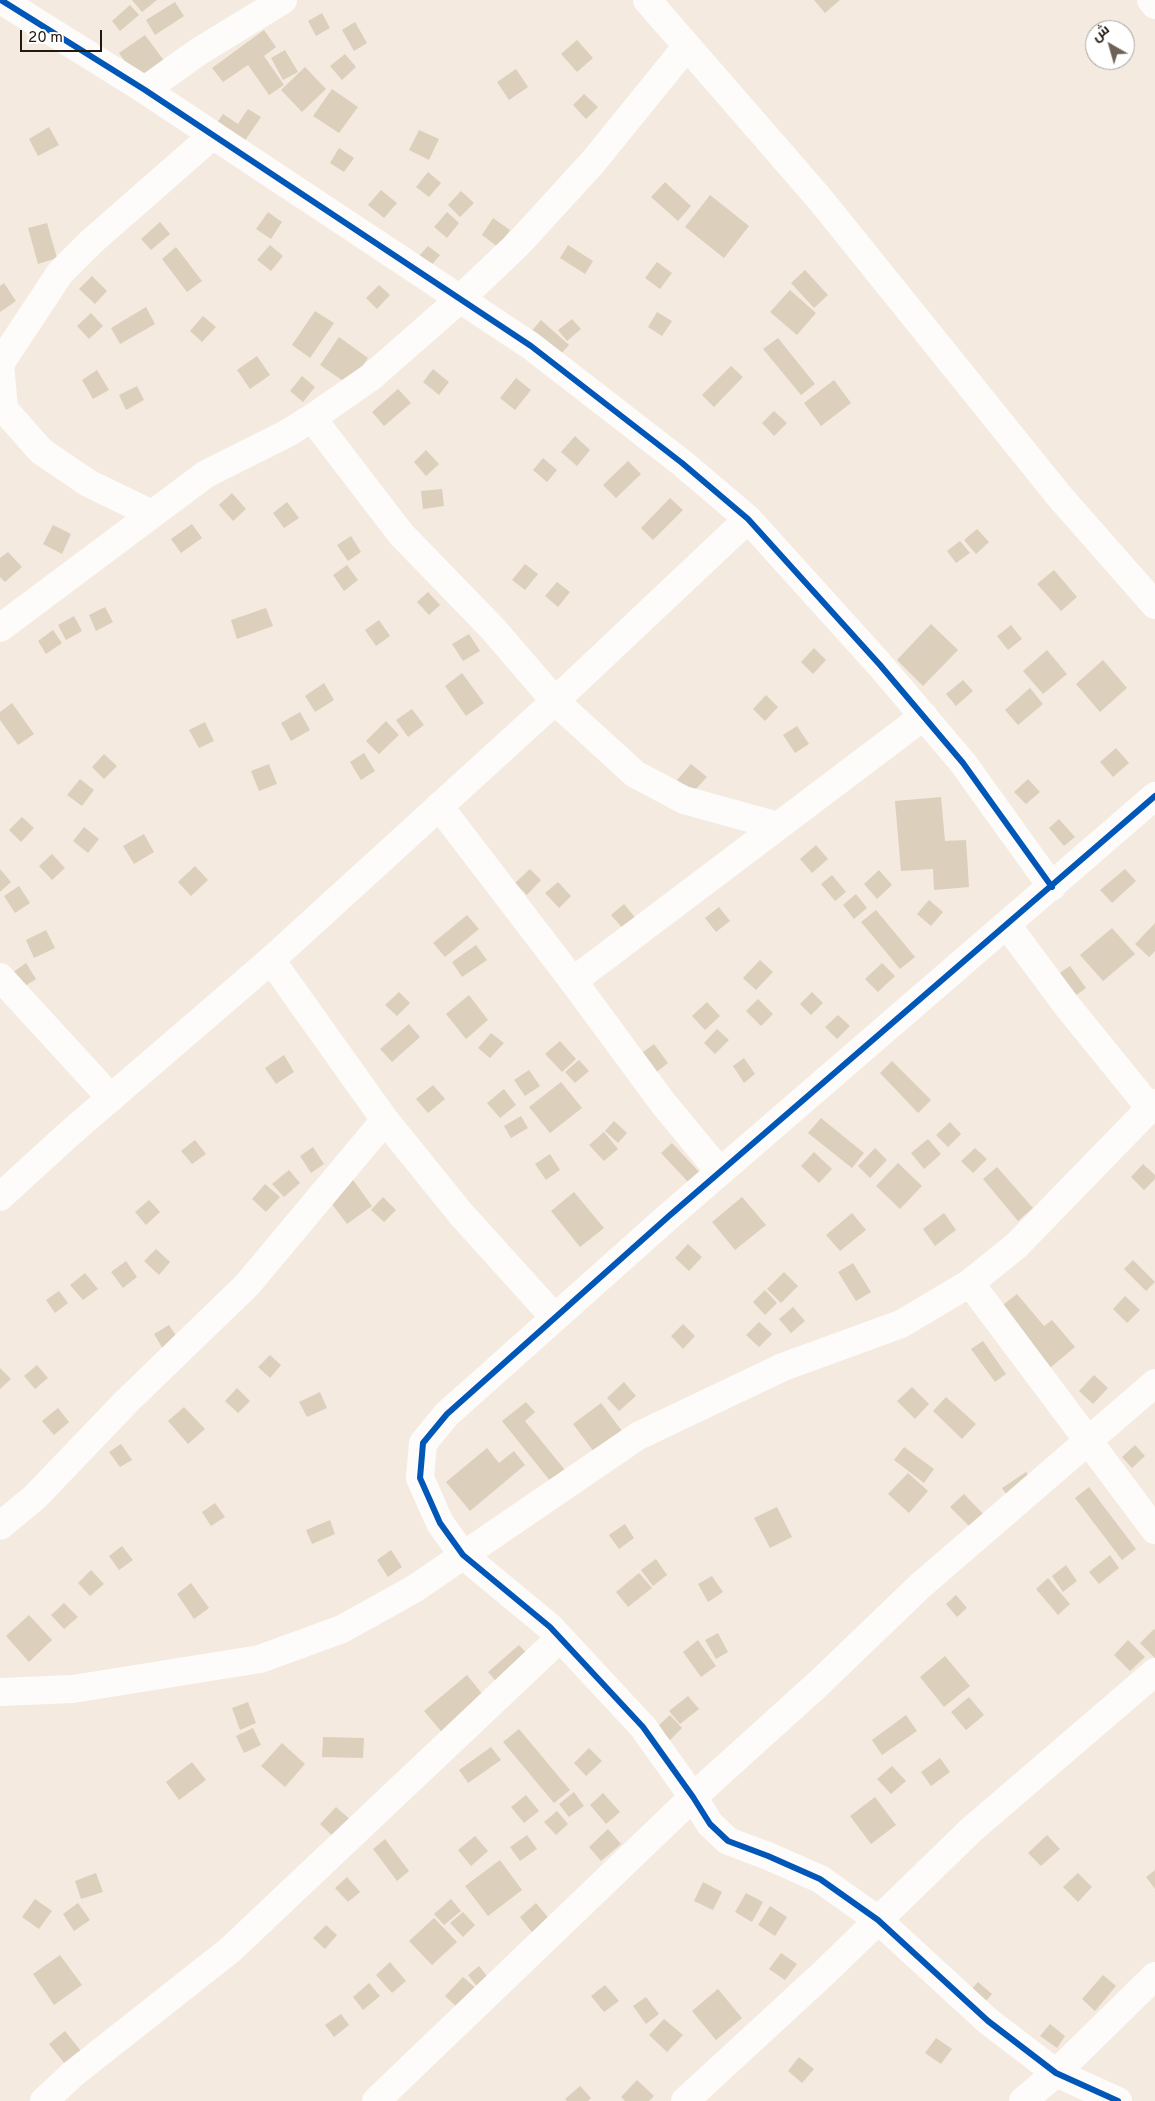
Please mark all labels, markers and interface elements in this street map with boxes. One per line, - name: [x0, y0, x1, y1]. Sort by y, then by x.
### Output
- scale bar: [22, 20, 105, 52]
- north arrow: [1085, 20, 1135, 70]
- text: ش: [1089, 21, 1113, 46]
- text: 20 m: [28, 29, 63, 48]

